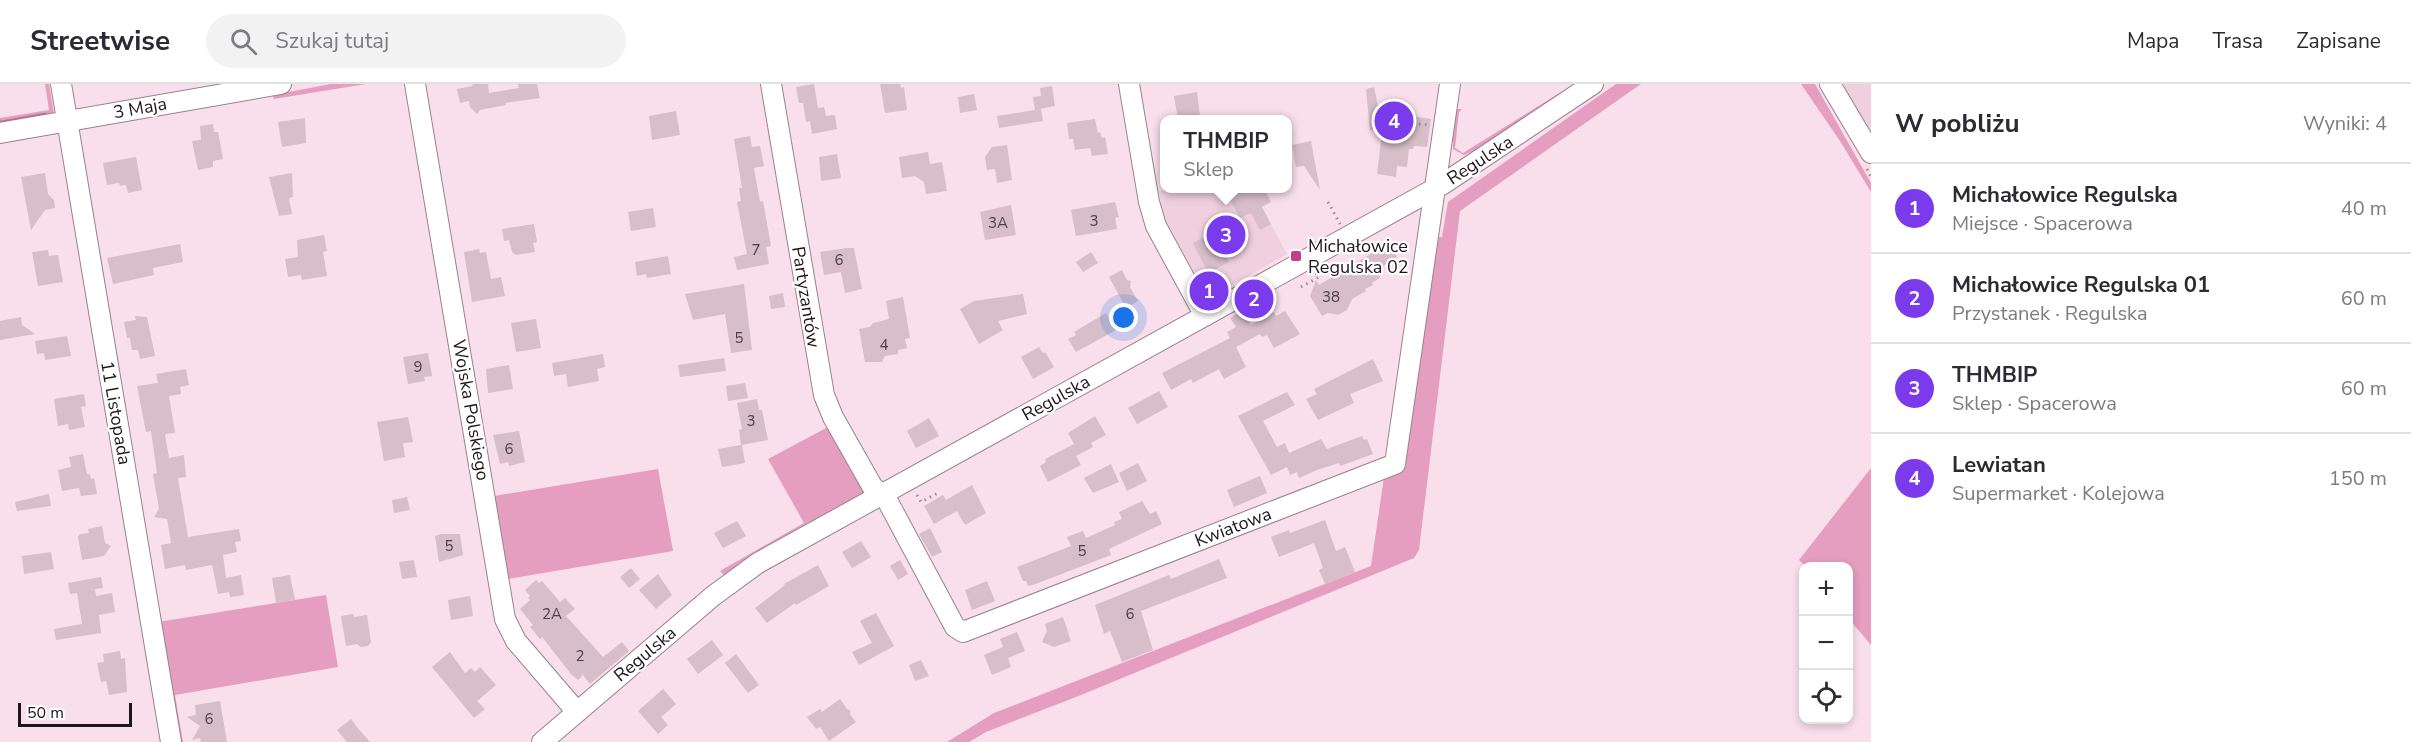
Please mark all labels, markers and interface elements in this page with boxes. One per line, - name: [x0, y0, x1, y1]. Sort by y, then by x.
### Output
- search box: [206, 14, 626, 68]
- text: Streetwise: [30, 22, 170, 60]
- icon: search: [227, 25, 260, 58]
- text: Szukaj tutaj: [275, 26, 389, 56]
- text: Mapa: [2127, 27, 2179, 55]
- text: Trasa: [2212, 27, 2263, 55]
- text: Zapisane: [2296, 27, 2381, 55]
- street label: 3 Maja: [111, 91, 169, 125]
- pin: 4: [1374, 99, 1414, 144]
- text: W pobliżu: [1895, 106, 2019, 141]
- text: Wyniki: 4: [2303, 110, 2387, 137]
- popup: [1160, 115, 1292, 193]
- text: THMBIP: [1183, 126, 1269, 156]
- street label: Regulska: [1442, 130, 1518, 190]
- text: Sklep: [1183, 156, 1234, 183]
- text: Michałowice Regulska: [1952, 180, 2178, 210]
- text: 1: [1909, 195, 1921, 222]
- text: 40 m: [2341, 195, 2387, 222]
- text: Miejsce · Spacerowa: [1952, 210, 2133, 237]
- house number: 3: [1089, 211, 1099, 231]
- pin: 3: [1206, 212, 1246, 258]
- house number: 3A: [988, 213, 1008, 233]
- place label: Michałowice Regulska 02: [1308, 234, 1409, 279]
- house number: 7: [751, 240, 761, 260]
- street label: Partyzantów: [786, 245, 826, 349]
- marker: Michałowice Regulska 02: [1289, 249, 1303, 263]
- house number: 6: [834, 250, 844, 270]
- pin: 1: [1190, 268, 1228, 314]
- text: Michałowice Regulska 01: [1952, 270, 2210, 300]
- pin: 2: [1234, 276, 1274, 322]
- text: 2: [1909, 285, 1921, 312]
- text: 60 m: [2341, 285, 2387, 312]
- house number: 38: [1322, 287, 1340, 307]
- text: Przystanek · Regulska: [1952, 300, 2148, 327]
- your location: [1109, 303, 1138, 332]
- house number: 5: [734, 328, 744, 348]
- house number: 4: [879, 335, 889, 355]
- street label: Wojska Polskiego: [447, 338, 495, 482]
- house number: 9: [413, 357, 423, 377]
- street label: 11 Listopada: [95, 359, 137, 467]
- text: THMBIP: [1952, 360, 2037, 390]
- street label: Regulska: [1018, 369, 1094, 427]
- text: 3: [1909, 375, 1921, 402]
- text: 60 m: [2341, 375, 2387, 402]
- text: Sklep · Spacerowa: [1952, 390, 2117, 417]
- house number: 3: [746, 411, 756, 431]
- house number: 6: [504, 439, 514, 459]
- text: Lewiatan: [1952, 450, 2046, 480]
- text: 4: [1909, 465, 1921, 492]
- text: 150 m: [2329, 465, 2387, 492]
- text: Supermarket · Kolejowa: [1952, 480, 2165, 507]
- street label: Kwiatowa: [1191, 501, 1275, 553]
- house number: 5: [444, 536, 454, 556]
- house number: 5: [1077, 541, 1087, 561]
- map controls: [1799, 562, 1853, 724]
- button: +: [1799, 562, 1853, 616]
- house number: 2A: [542, 604, 562, 624]
- house number: 6: [1125, 604, 1135, 624]
- button: −: [1799, 616, 1853, 670]
- street label: Regulska: [609, 621, 681, 687]
- house number: 2: [575, 646, 585, 666]
- button: locate: [1799, 670, 1853, 724]
- scale bar: [18, 700, 132, 728]
- text: 50 m: [27, 702, 64, 724]
- house number: 6: [204, 709, 214, 729]

